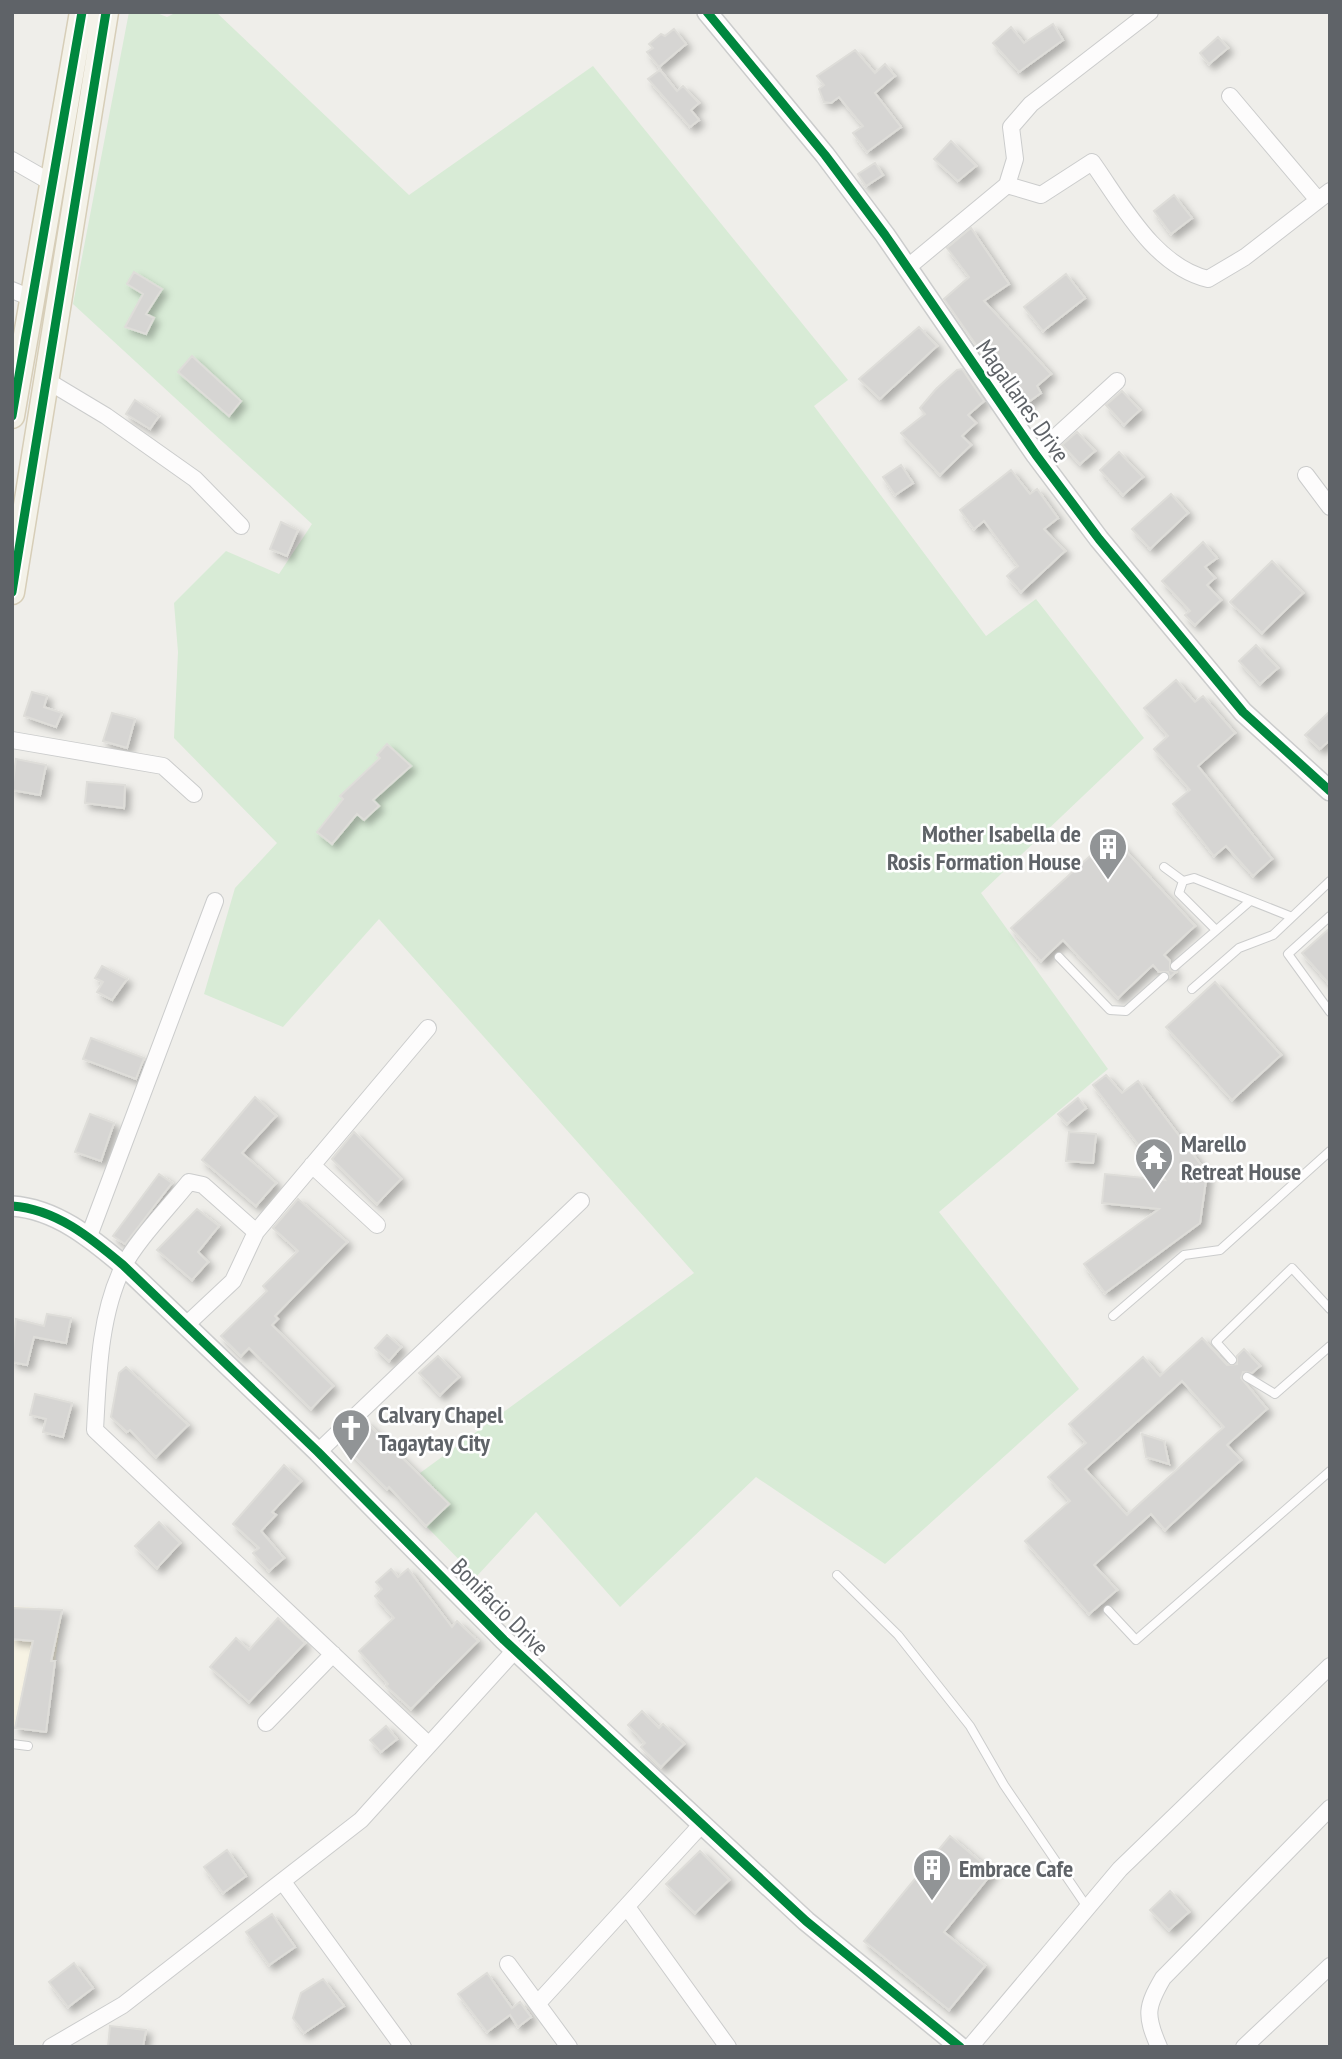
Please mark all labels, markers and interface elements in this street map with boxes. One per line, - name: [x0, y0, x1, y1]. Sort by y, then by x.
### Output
- street label: Magallanes Drive: [969, 334, 1077, 468]
- place label: Mother Isabella de Rosis Formation House: [887, 818, 1081, 877]
- building icon: Mother Isabella de Rosis Formation House: [1087, 826, 1129, 881]
- place label: Marello Retreat House: [1181, 1128, 1301, 1187]
- temple icon: Marello Retreat House: [1133, 1136, 1175, 1191]
- place label: Calvary Chapel Tagaytay City: [378, 1399, 503, 1458]
- church icon: Calvary Chapel Tagaytay City: [330, 1407, 372, 1462]
- street label: Bonifacio Drive: [444, 1551, 556, 1663]
- building icon: Embrace Cafe: [911, 1847, 953, 1902]
- place label: Embrace Cafe: [959, 1853, 1073, 1884]

